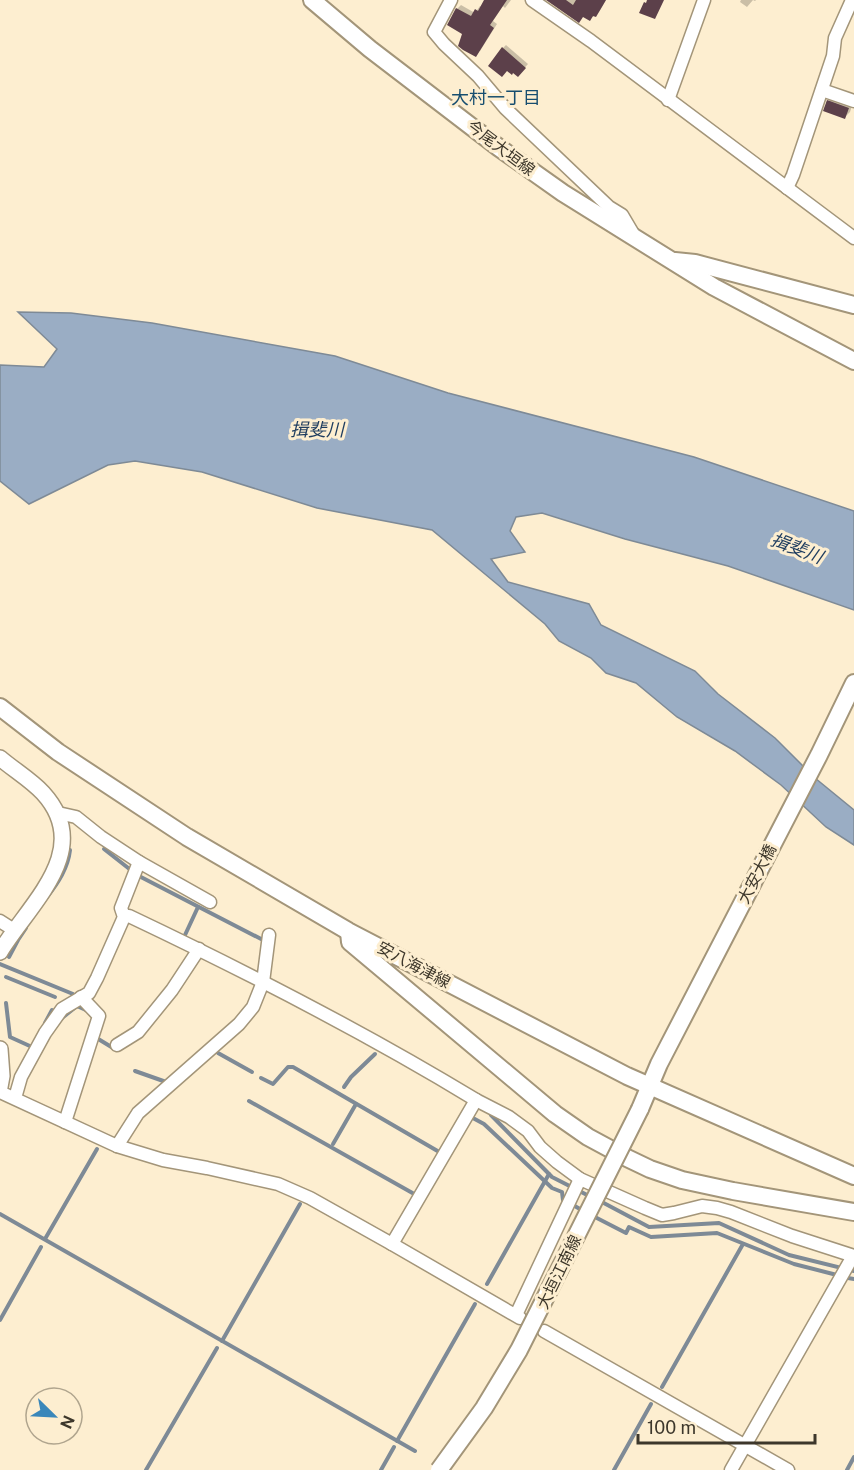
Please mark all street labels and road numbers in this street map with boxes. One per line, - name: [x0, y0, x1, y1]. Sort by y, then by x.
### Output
- street label: 今尾大垣線: [463, 116, 539, 180]
- street label: 大安大橋: [734, 841, 780, 907]
- street label: 安八海津線: [374, 938, 454, 992]
- street label: 大垣江南線: [533, 1232, 585, 1312]

